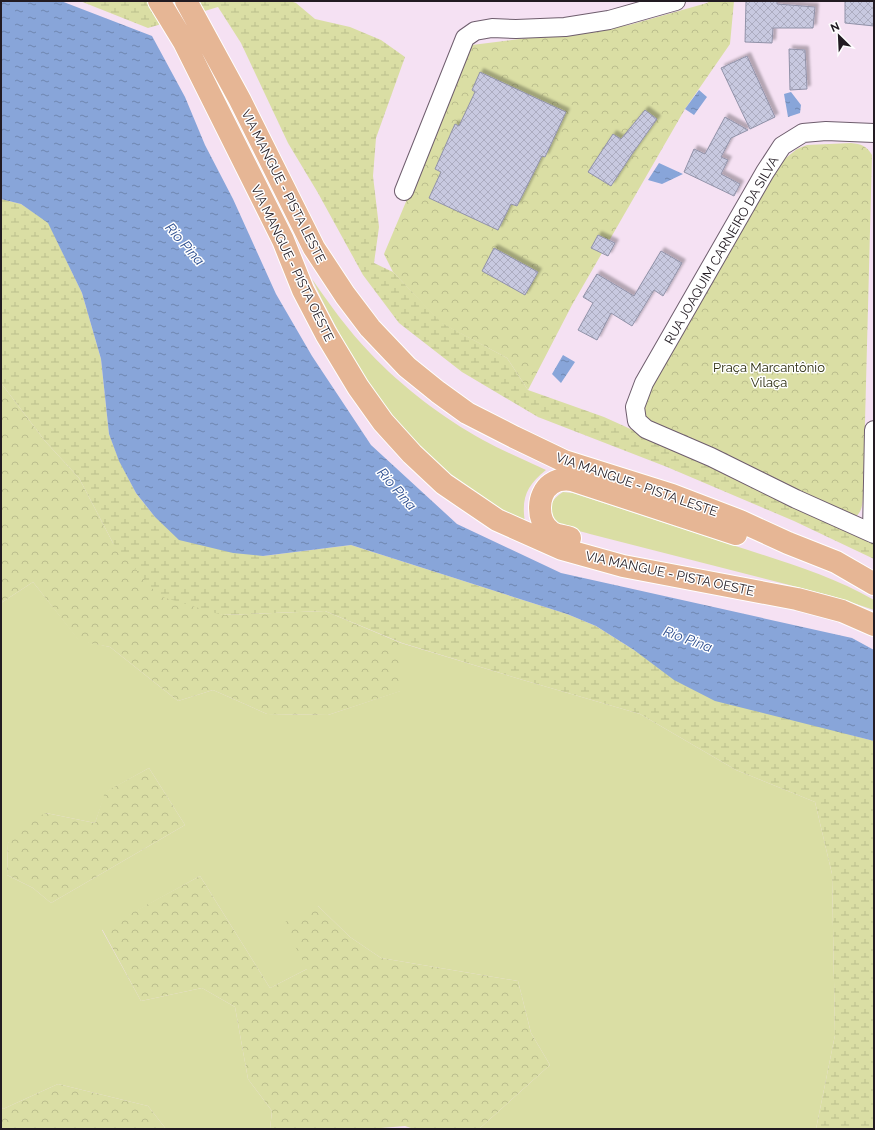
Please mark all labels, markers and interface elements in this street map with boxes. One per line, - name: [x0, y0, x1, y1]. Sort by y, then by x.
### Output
- north arrow: [819, 16, 859, 56]
- text: N: [829, 20, 842, 35]
- street label: VIA MANGUE - PISTA LESTE: [238, 107, 329, 266]
- street label: RUA JOAQUIM CARNEIRO DA SILVA: [661, 153, 782, 347]
- street label: VIA MANGUE - PISTA OESTE: [248, 182, 337, 344]
- water label: Rio Pina: [162, 220, 208, 268]
- park label: Praça Marcantônio Vilaça: [713, 360, 825, 390]
- street label: VIA MANGUE - PISTA LESTE: [554, 450, 720, 519]
- water label: Rio Pina: [374, 465, 420, 513]
- street label: VIA MANGUE - PISTA OESTE: [584, 548, 756, 599]
- water label: Rio Pina: [661, 623, 715, 655]

